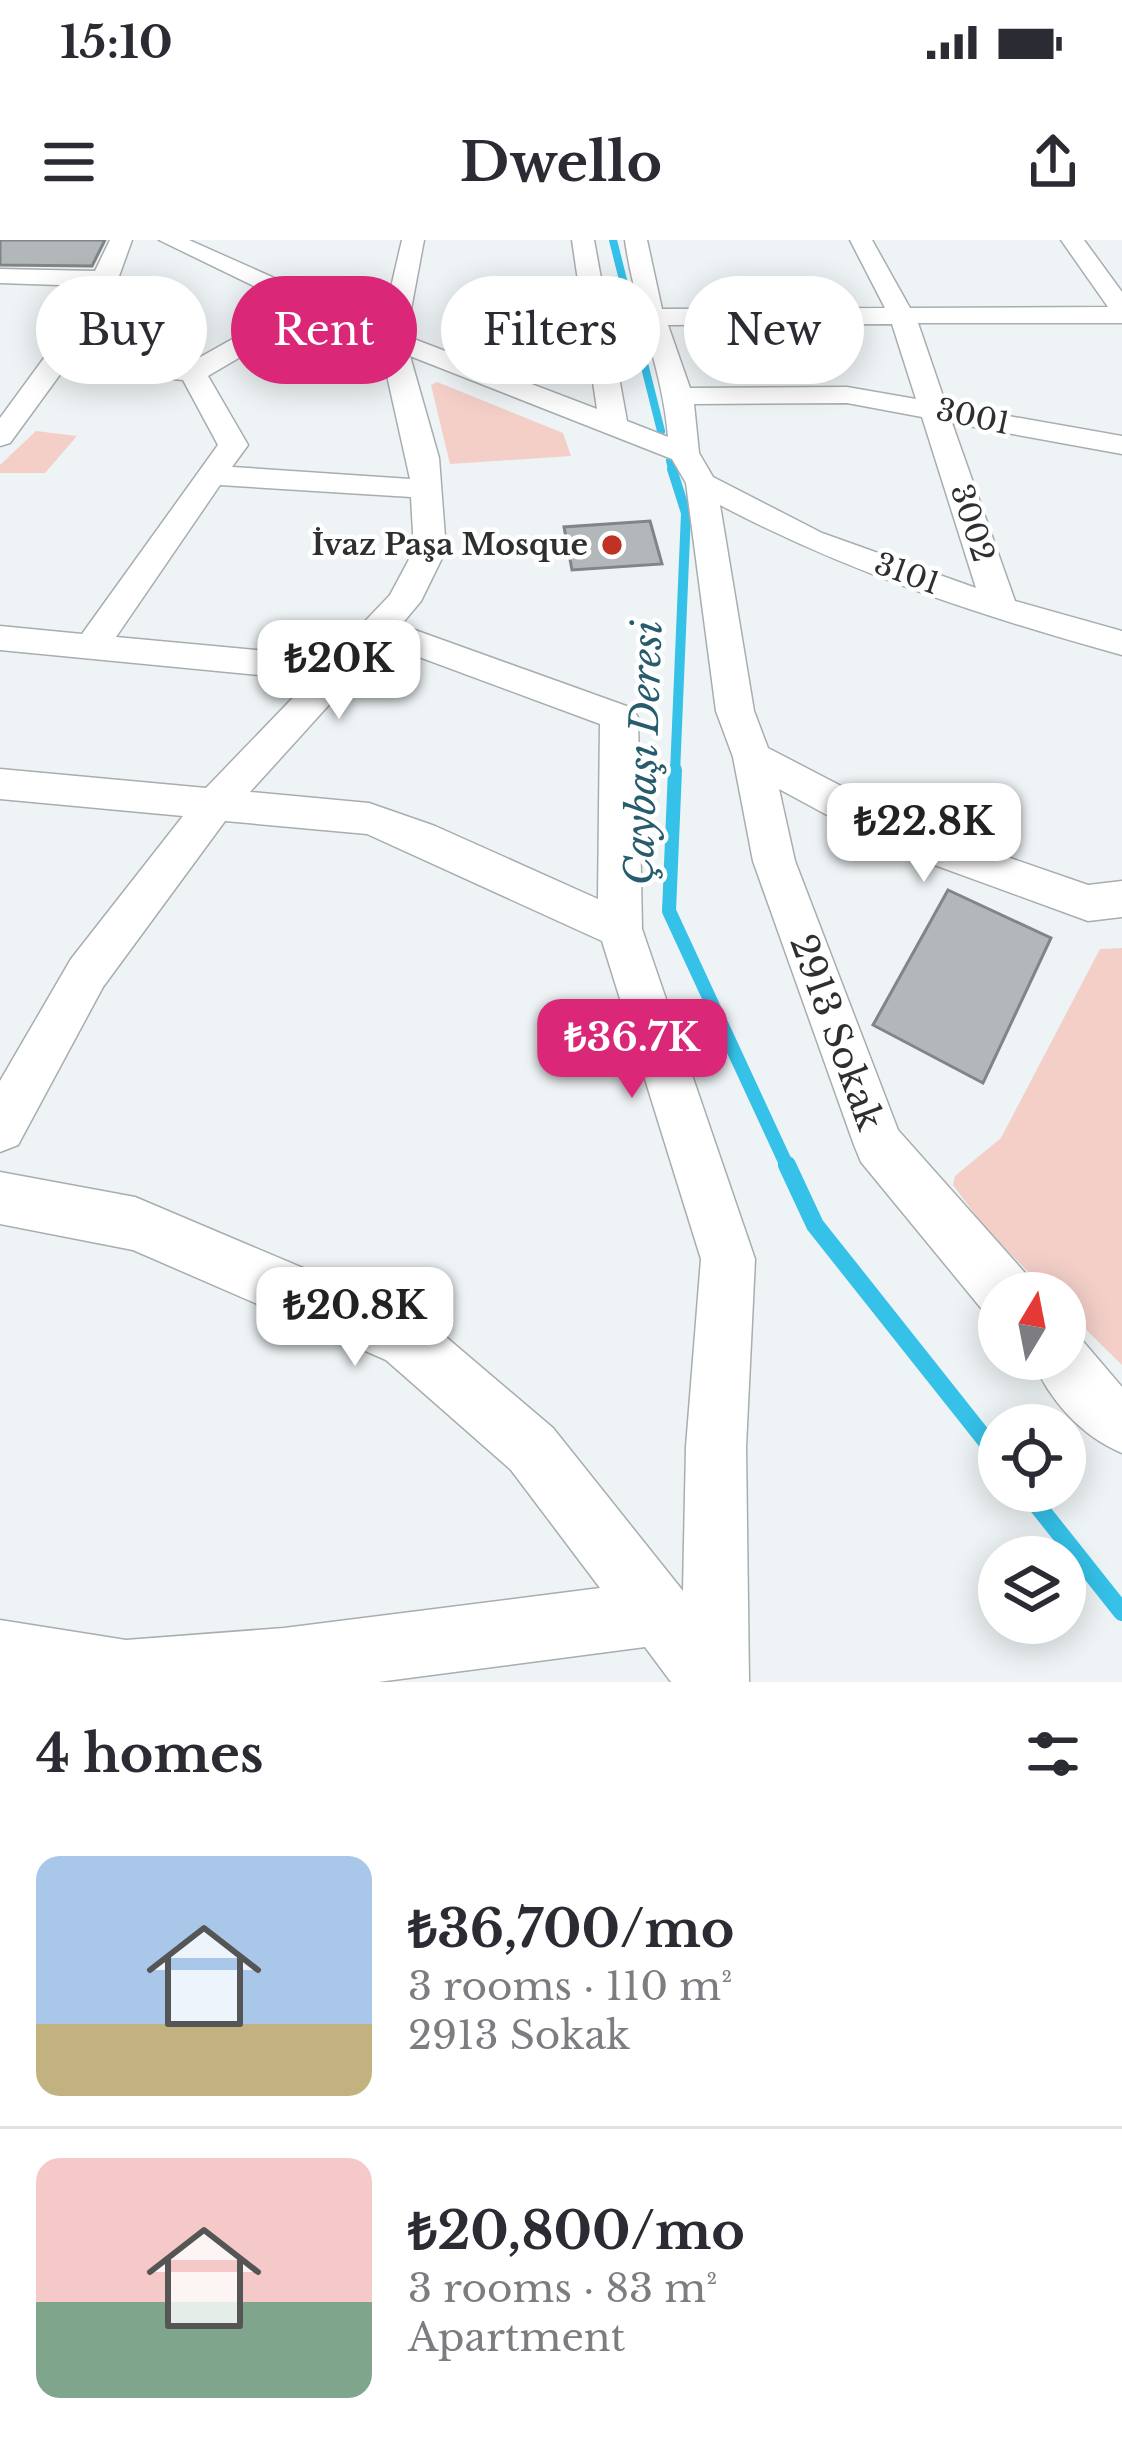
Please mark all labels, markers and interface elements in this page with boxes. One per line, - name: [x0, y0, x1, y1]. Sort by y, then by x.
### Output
- text: 15:10: [60, 14, 173, 70]
- icon: menu: [36, 129, 102, 195]
- text: Dwello: [460, 129, 662, 196]
- icon: share: [1020, 129, 1086, 195]
- chip: Buy: [36, 276, 207, 384]
- chip: Rent: [231, 276, 417, 384]
- chip: Filters: [441, 276, 660, 384]
- chip: New: [684, 276, 864, 384]
- street label: 3001: [933, 391, 1013, 442]
- street label: 3002: [943, 479, 1002, 567]
- place label: İvaz Paşa Mosque: [311, 526, 588, 563]
- marker: İvaz Paşa Mosque: [599, 532, 625, 558]
- street label: 3101: [870, 545, 945, 602]
- water label: Çaybaşı Deresi: [614, 619, 673, 886]
- pin: ₺20K: [268, 620, 410, 722]
- text: ₺20K: [284, 634, 394, 683]
- pin: ₺22.8K: [826, 783, 1022, 885]
- text: ₺22.8K: [854, 797, 994, 846]
- street label: 2913 Sokak: [780, 928, 893, 1136]
- pin: ₺36.7K: [534, 999, 730, 1101]
- text: ₺36.7K: [564, 1013, 700, 1062]
- pin: ₺20.8K: [257, 1267, 453, 1369]
- north arrow: [978, 1272, 1086, 1380]
- map controls: [978, 1272, 1086, 1644]
- text: ₺20.8K: [283, 1281, 427, 1330]
- button: locate: [978, 1404, 1086, 1512]
- button: layers: [978, 1536, 1086, 1644]
- icon: filters: [1020, 1721, 1086, 1787]
- text: 4 homes: [36, 1723, 264, 1786]
- text: ₺36,700/mo: [408, 1898, 734, 1961]
- icon: home: [132, 1904, 276, 2048]
- text: 3 rooms · 110 m²: [408, 1962, 732, 2011]
- text: 2913 Sokak: [408, 2011, 630, 2060]
- text: ₺20,800/mo: [408, 2200, 745, 2263]
- icon: home: [132, 2206, 276, 2350]
- text: 3 rooms · 83 m²: [408, 2264, 717, 2313]
- text: Apartment: [408, 2313, 625, 2362]

